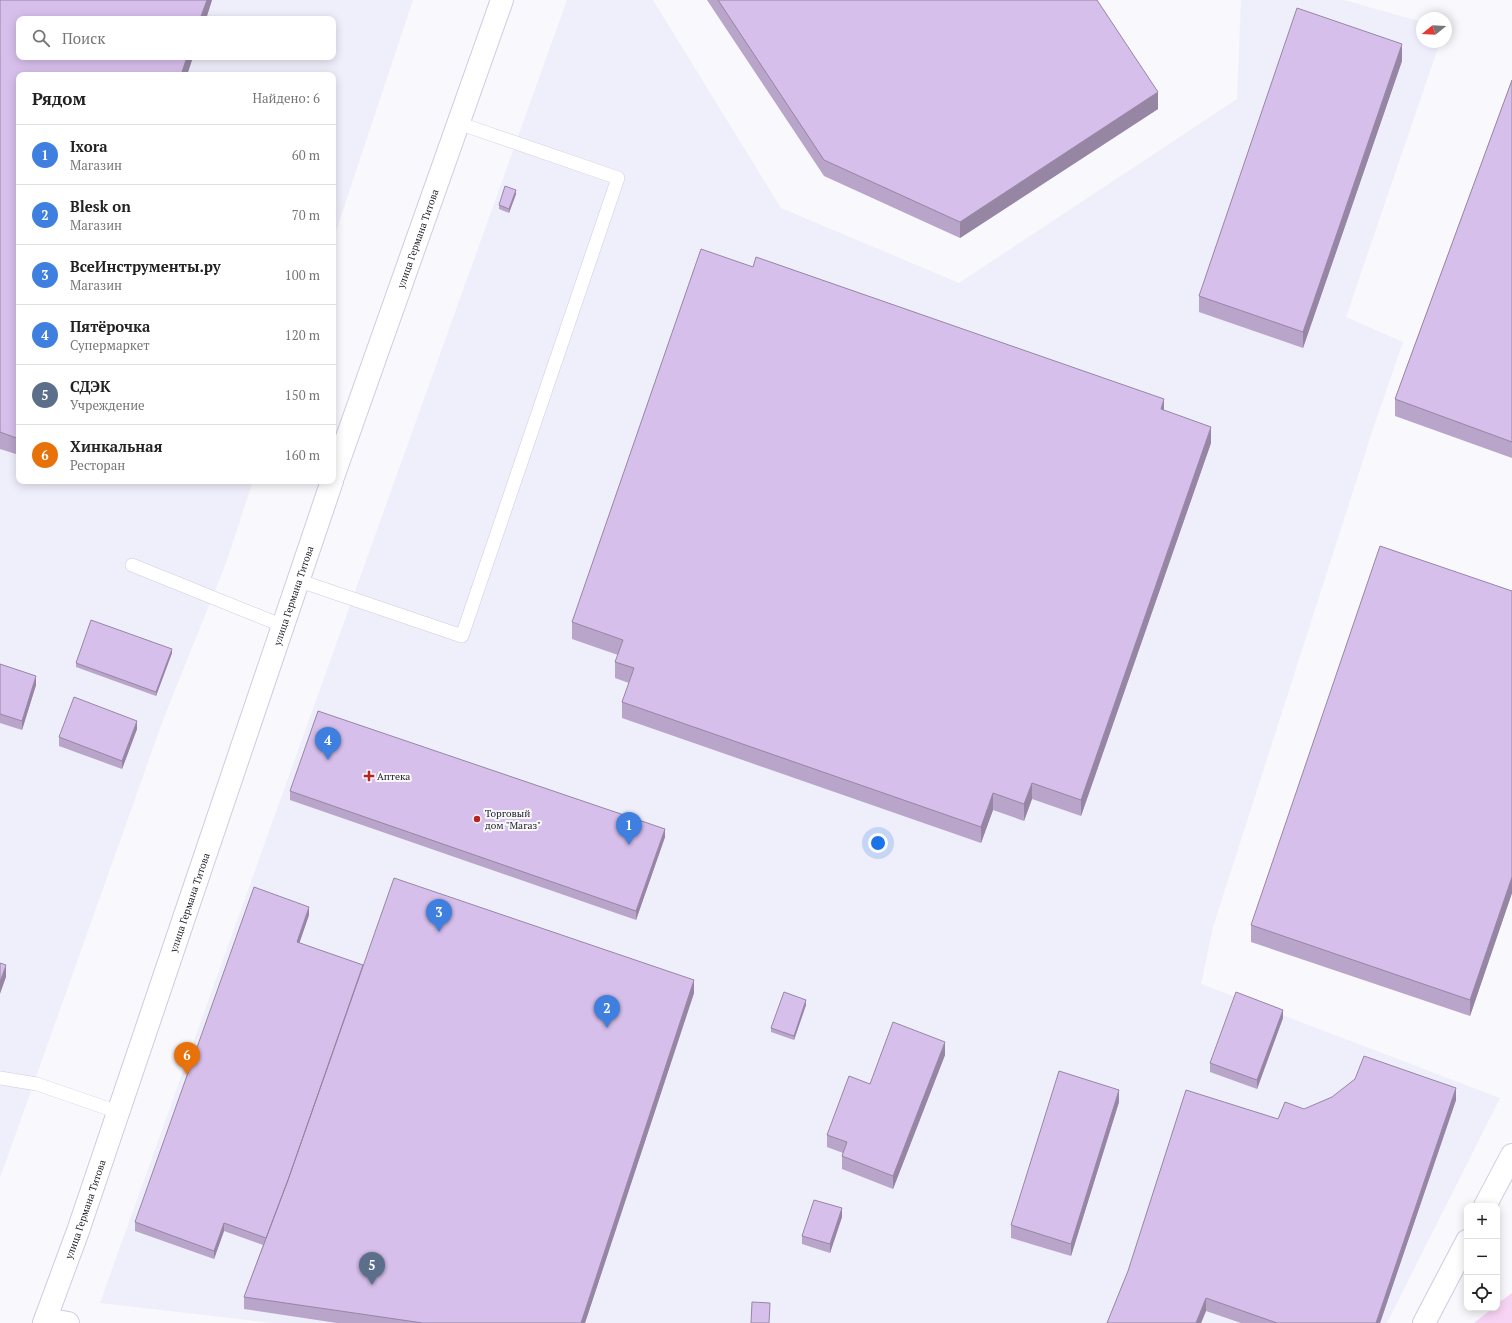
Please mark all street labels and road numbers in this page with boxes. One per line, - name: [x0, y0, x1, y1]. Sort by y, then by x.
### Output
- street label: улица Германа Титова: [394, 187, 441, 291]
- street label: улица Германа Титова: [270, 544, 317, 648]
- street label: улица Германа Титова: [167, 851, 213, 955]
- street label: улица Германа Титова: [62, 1158, 109, 1262]

